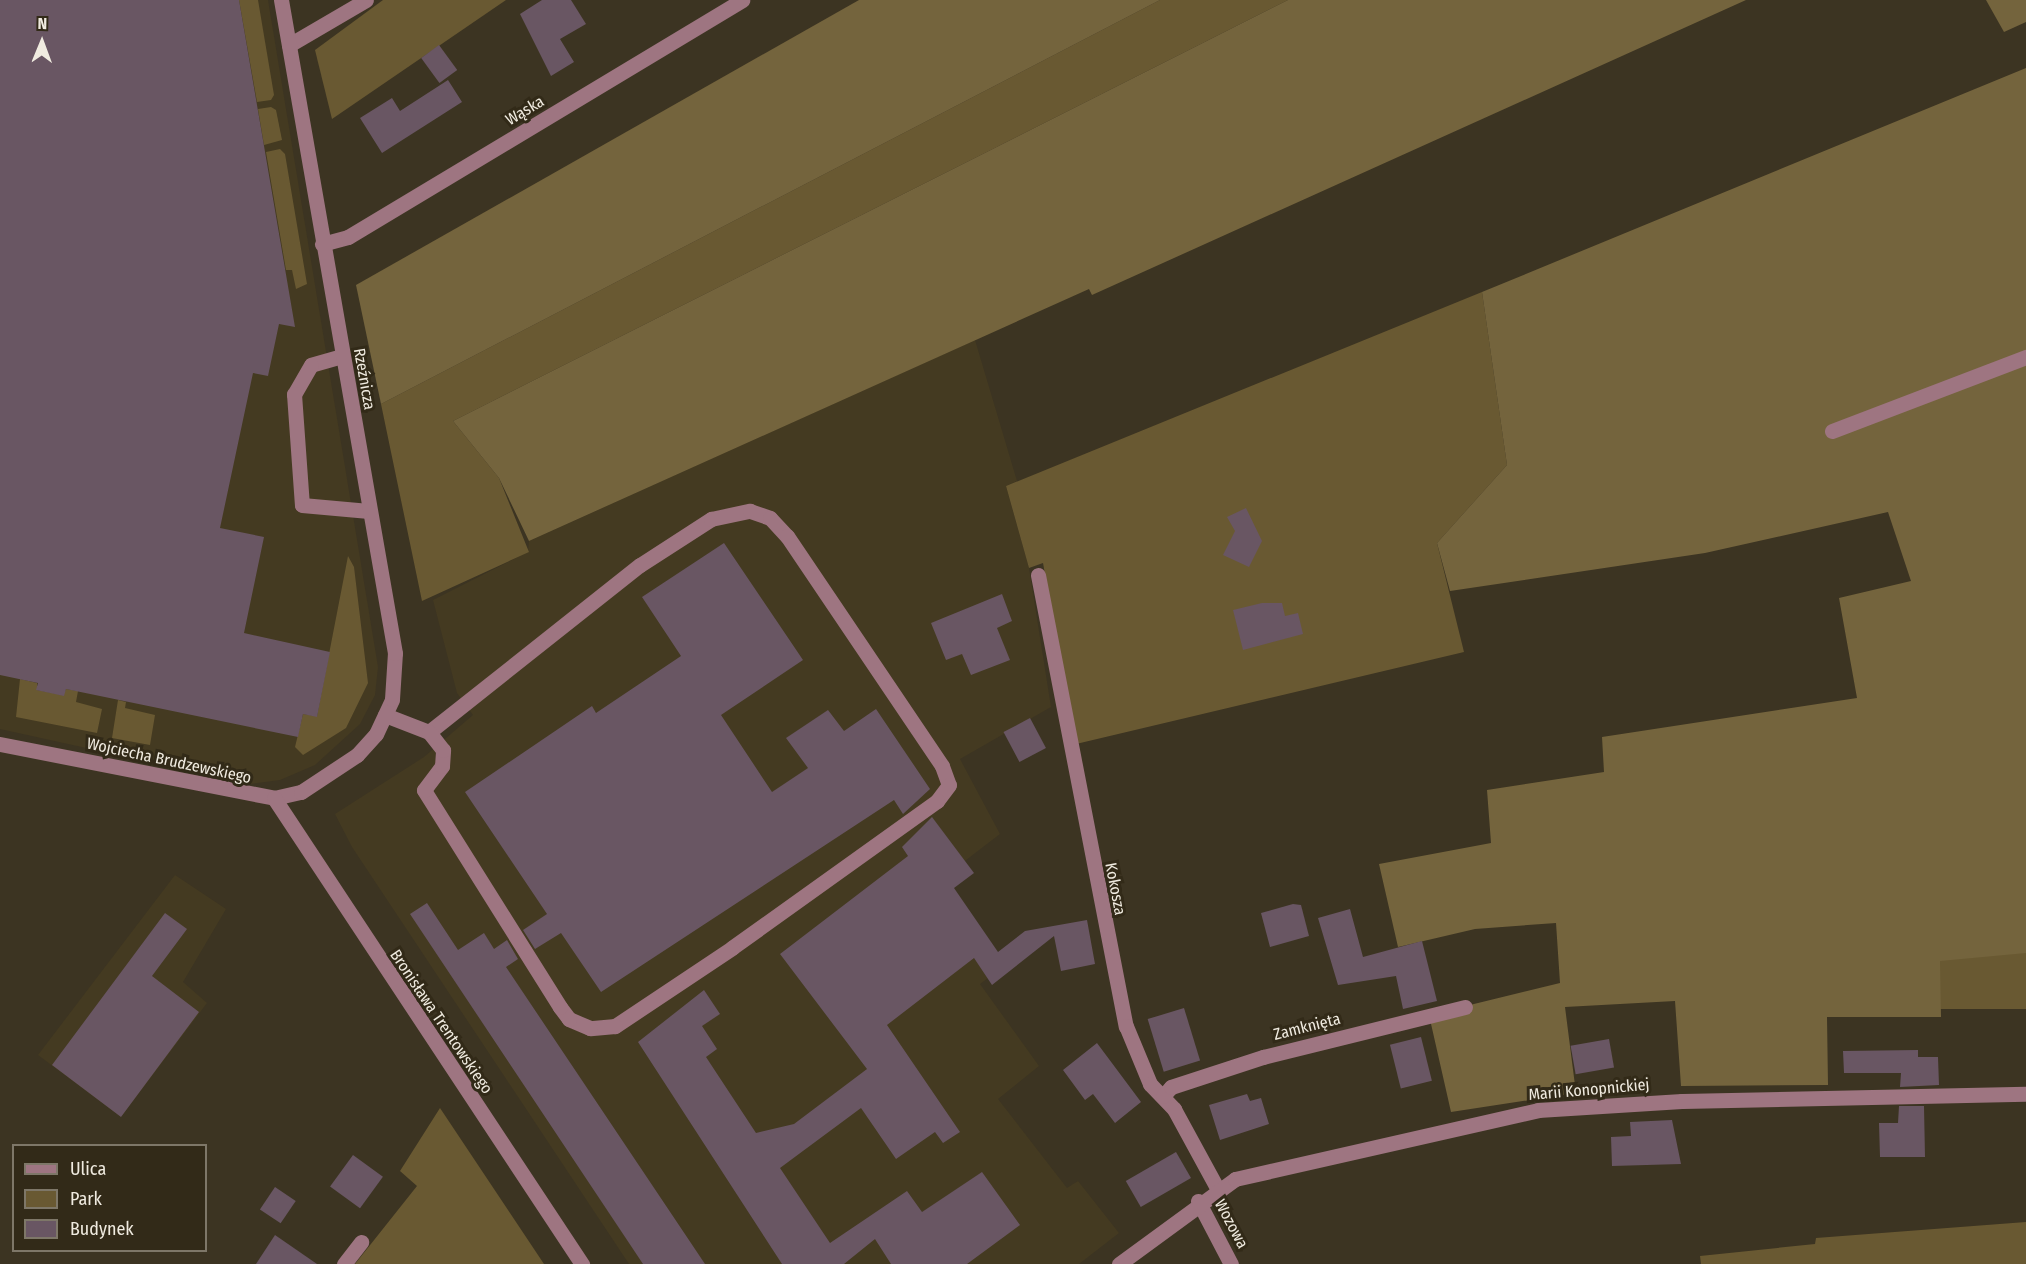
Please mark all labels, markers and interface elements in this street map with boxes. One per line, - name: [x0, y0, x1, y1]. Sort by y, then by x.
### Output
- north arrow: [12, 12, 72, 72]
- text: N: [37, 14, 47, 33]
- street label: Wąska: [502, 92, 548, 130]
- street label: Rzeźnicza: [349, 347, 379, 411]
- street label: Wojciecha Brudzewskiego: [85, 734, 253, 788]
- street label: Kokosza: [1101, 861, 1129, 917]
- street label: Bronisława Trentowskiego: [386, 946, 496, 1098]
- street label: Zamknięta: [1272, 1009, 1342, 1045]
- street label: Marii Konopnickiej: [1528, 1075, 1650, 1105]
- legend: [12, 1144, 207, 1252]
- text: Ulica: [70, 1158, 106, 1180]
- text: Park: [70, 1188, 102, 1210]
- street label: Wozowa: [1210, 1196, 1252, 1252]
- text: Budynek: [70, 1218, 134, 1240]

